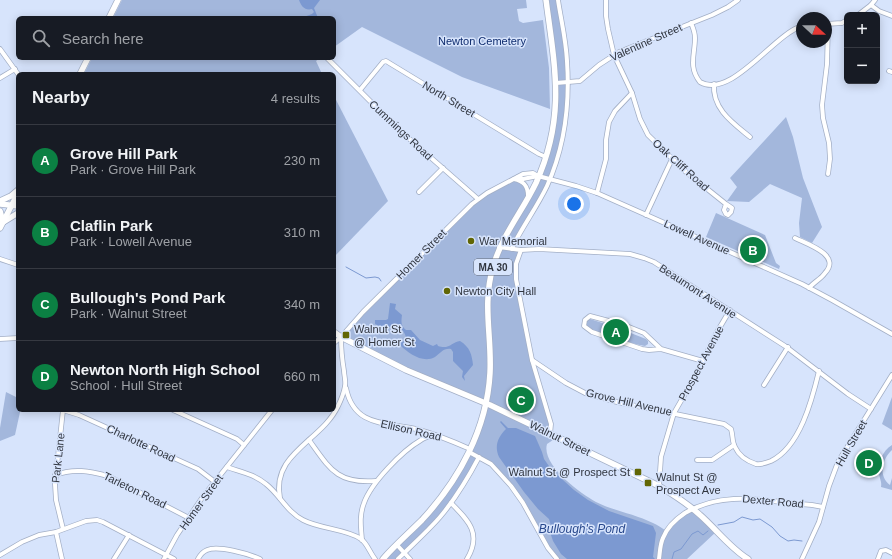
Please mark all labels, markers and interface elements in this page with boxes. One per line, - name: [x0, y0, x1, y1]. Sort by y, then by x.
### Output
- north arrow: [796, 12, 832, 48]
- map controls: [844, 12, 880, 84]
- button: +: [844, 12, 880, 48]
- search box: [16, 16, 336, 60]
- street label: Valentine Street: [608, 21, 684, 63]
- icon: search: [30, 27, 52, 49]
- text: Search here: [62, 30, 144, 47]
- park label: Newton Cemetery: [438, 35, 527, 47]
- button: −: [844, 48, 880, 84]
- street label: North Street: [420, 79, 478, 119]
- text: Nearby: [32, 88, 90, 107]
- text: 4 results: [271, 91, 320, 106]
- street label: Cummings Road: [367, 98, 435, 162]
- street label: Oak Cliff Road: [650, 137, 712, 193]
- text: Grove Hill Park: [70, 145, 178, 162]
- text: A: [40, 153, 50, 168]
- text: 230 m: [284, 153, 320, 168]
- text: Park · Grove Hill Park: [70, 162, 196, 177]
- your location: [564, 194, 584, 214]
- text: Claflin Park: [70, 217, 153, 234]
- street label: Lowell Avenue: [662, 217, 732, 257]
- text: B: [40, 225, 50, 240]
- text: 310 m: [284, 225, 320, 240]
- street label: Homer Street: [394, 227, 448, 281]
- text: Park · Lowell Avenue: [70, 234, 192, 249]
- place label: War Memorial: [479, 235, 547, 247]
- pin: B: [740, 235, 766, 265]
- marker: War Memorial: [466, 236, 476, 246]
- road number: MA 30: [474, 259, 512, 275]
- street label: Beaumont Avenue: [657, 262, 739, 320]
- place label: Newton City Hall: [455, 285, 536, 297]
- marker: Newton City Hall: [442, 286, 452, 296]
- text: Bullough's Pond Park: [70, 289, 225, 306]
- text: C: [40, 297, 50, 312]
- text: 340 m: [284, 297, 320, 312]
- text: Park · Walnut Street: [70, 306, 187, 321]
- pin: A: [603, 317, 629, 347]
- place label: Walnut St @ Homer St: [354, 323, 415, 348]
- street label: Prospect Avenue: [676, 324, 726, 402]
- marker: Walnut St @ Homer St: [341, 330, 351, 340]
- text: Newton North High School: [70, 361, 260, 378]
- text: D: [40, 369, 50, 384]
- text: 660 m: [284, 369, 320, 384]
- text: School · Hull Street: [70, 378, 182, 393]
- pin: C: [508, 385, 534, 415]
- street label: Grove Hill Avenue: [585, 386, 673, 418]
- street label: Ellison Road: [380, 417, 442, 443]
- street label: Walnut Street: [528, 418, 592, 458]
- street label: Hull Street: [833, 418, 869, 468]
- street label: Charlotte Road: [105, 422, 177, 464]
- street label: Park Lane: [49, 432, 67, 484]
- pin: D: [856, 448, 882, 478]
- place label: Walnut St @ Prospect St: [509, 466, 630, 478]
- marker: Walnut St @ Prospect St: [633, 467, 643, 477]
- street label: Tarleton Road: [102, 470, 168, 510]
- place label: Walnut St @ Prospect Ave: [656, 471, 721, 496]
- street label: Homer Street: [177, 472, 225, 532]
- marker: Walnut St @ Prospect Ave: [643, 478, 653, 488]
- street label: Dexter Road: [742, 492, 804, 510]
- water label: Bullough's Pond: [539, 522, 626, 536]

